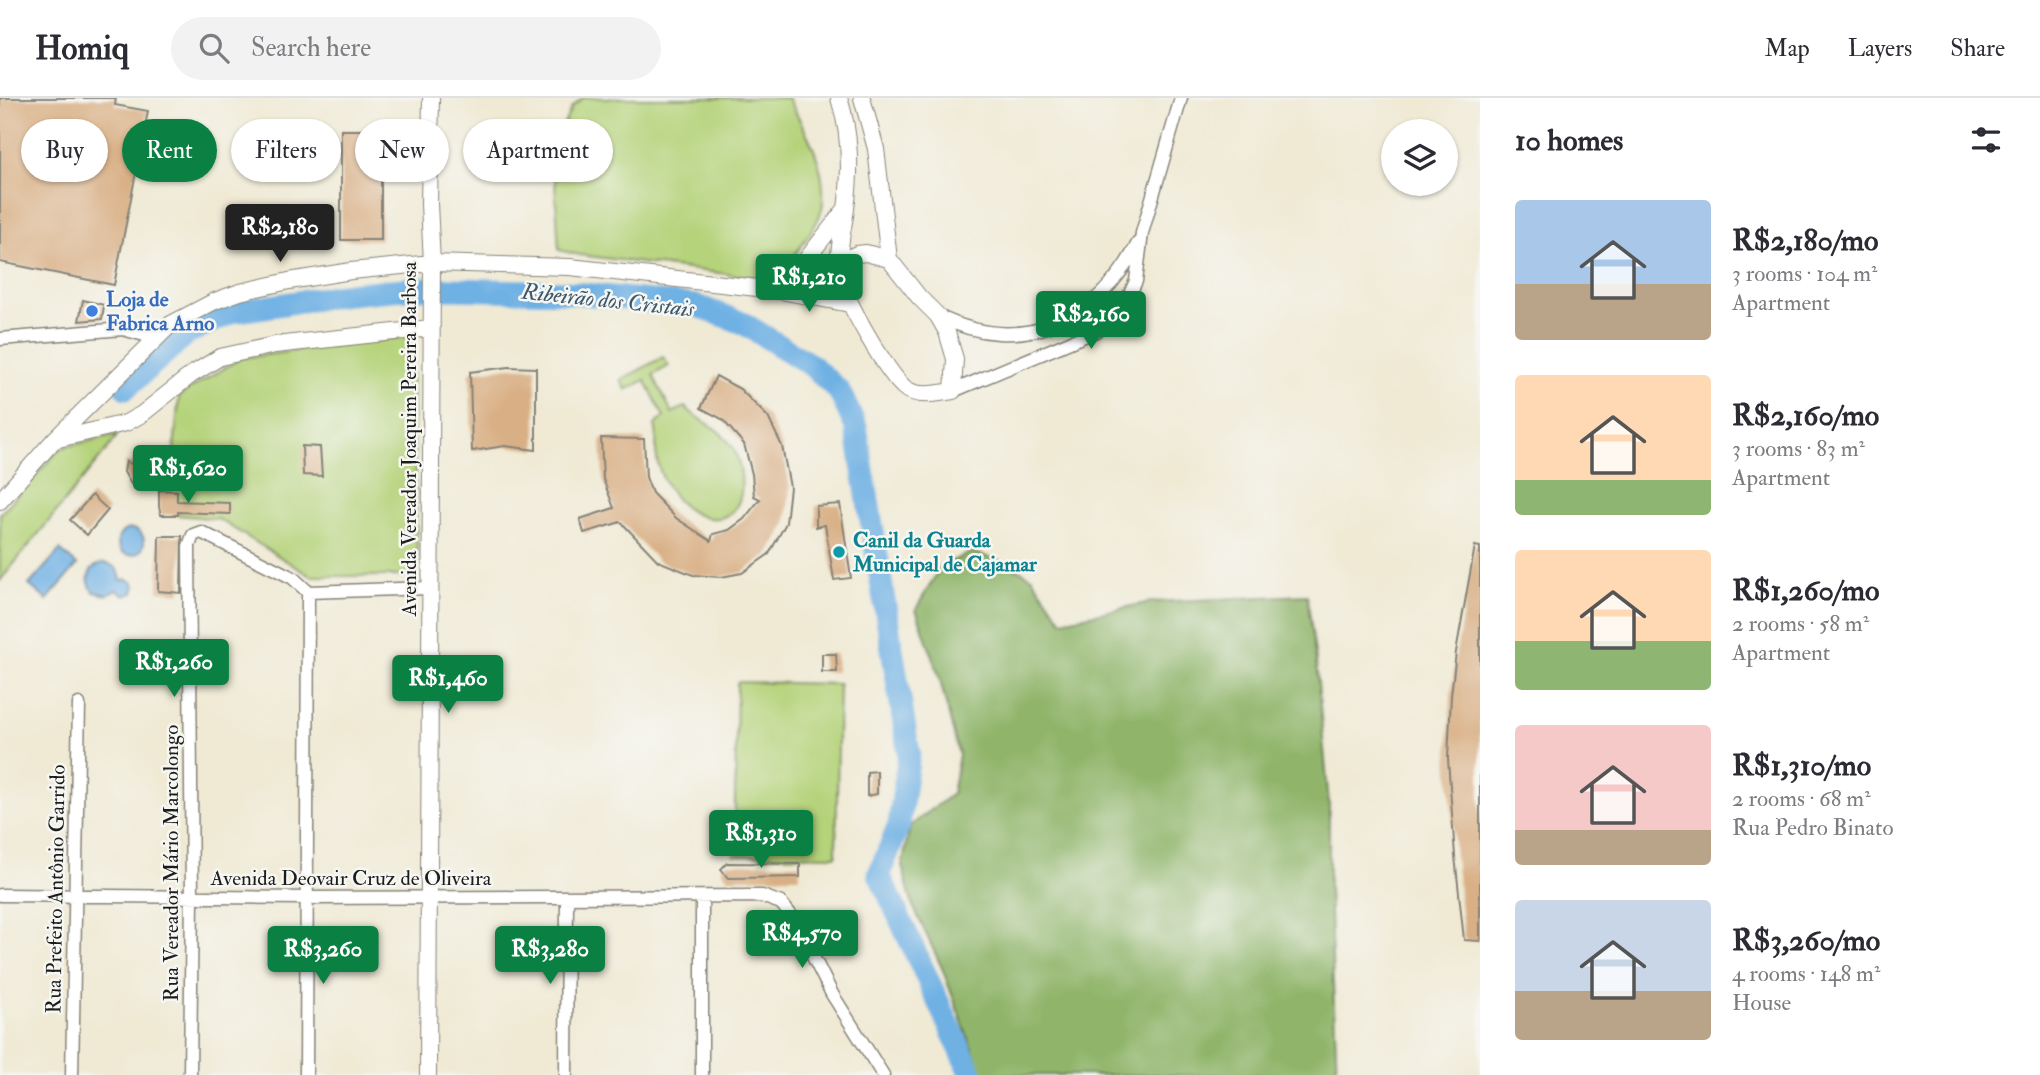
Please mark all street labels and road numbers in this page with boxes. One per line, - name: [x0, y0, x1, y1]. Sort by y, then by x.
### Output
- street label: Avenida Vereador Joaquim Pereira Barbosa: [396, 261, 423, 617]
- street label: Rua Vereador Mário Marcolongo: [158, 725, 185, 1001]
- street label: Rua Prefeito Antônio Garrido: [40, 764, 72, 1014]
- street label: Avenida Deovair Cruz de Oliveira: [210, 865, 492, 892]

